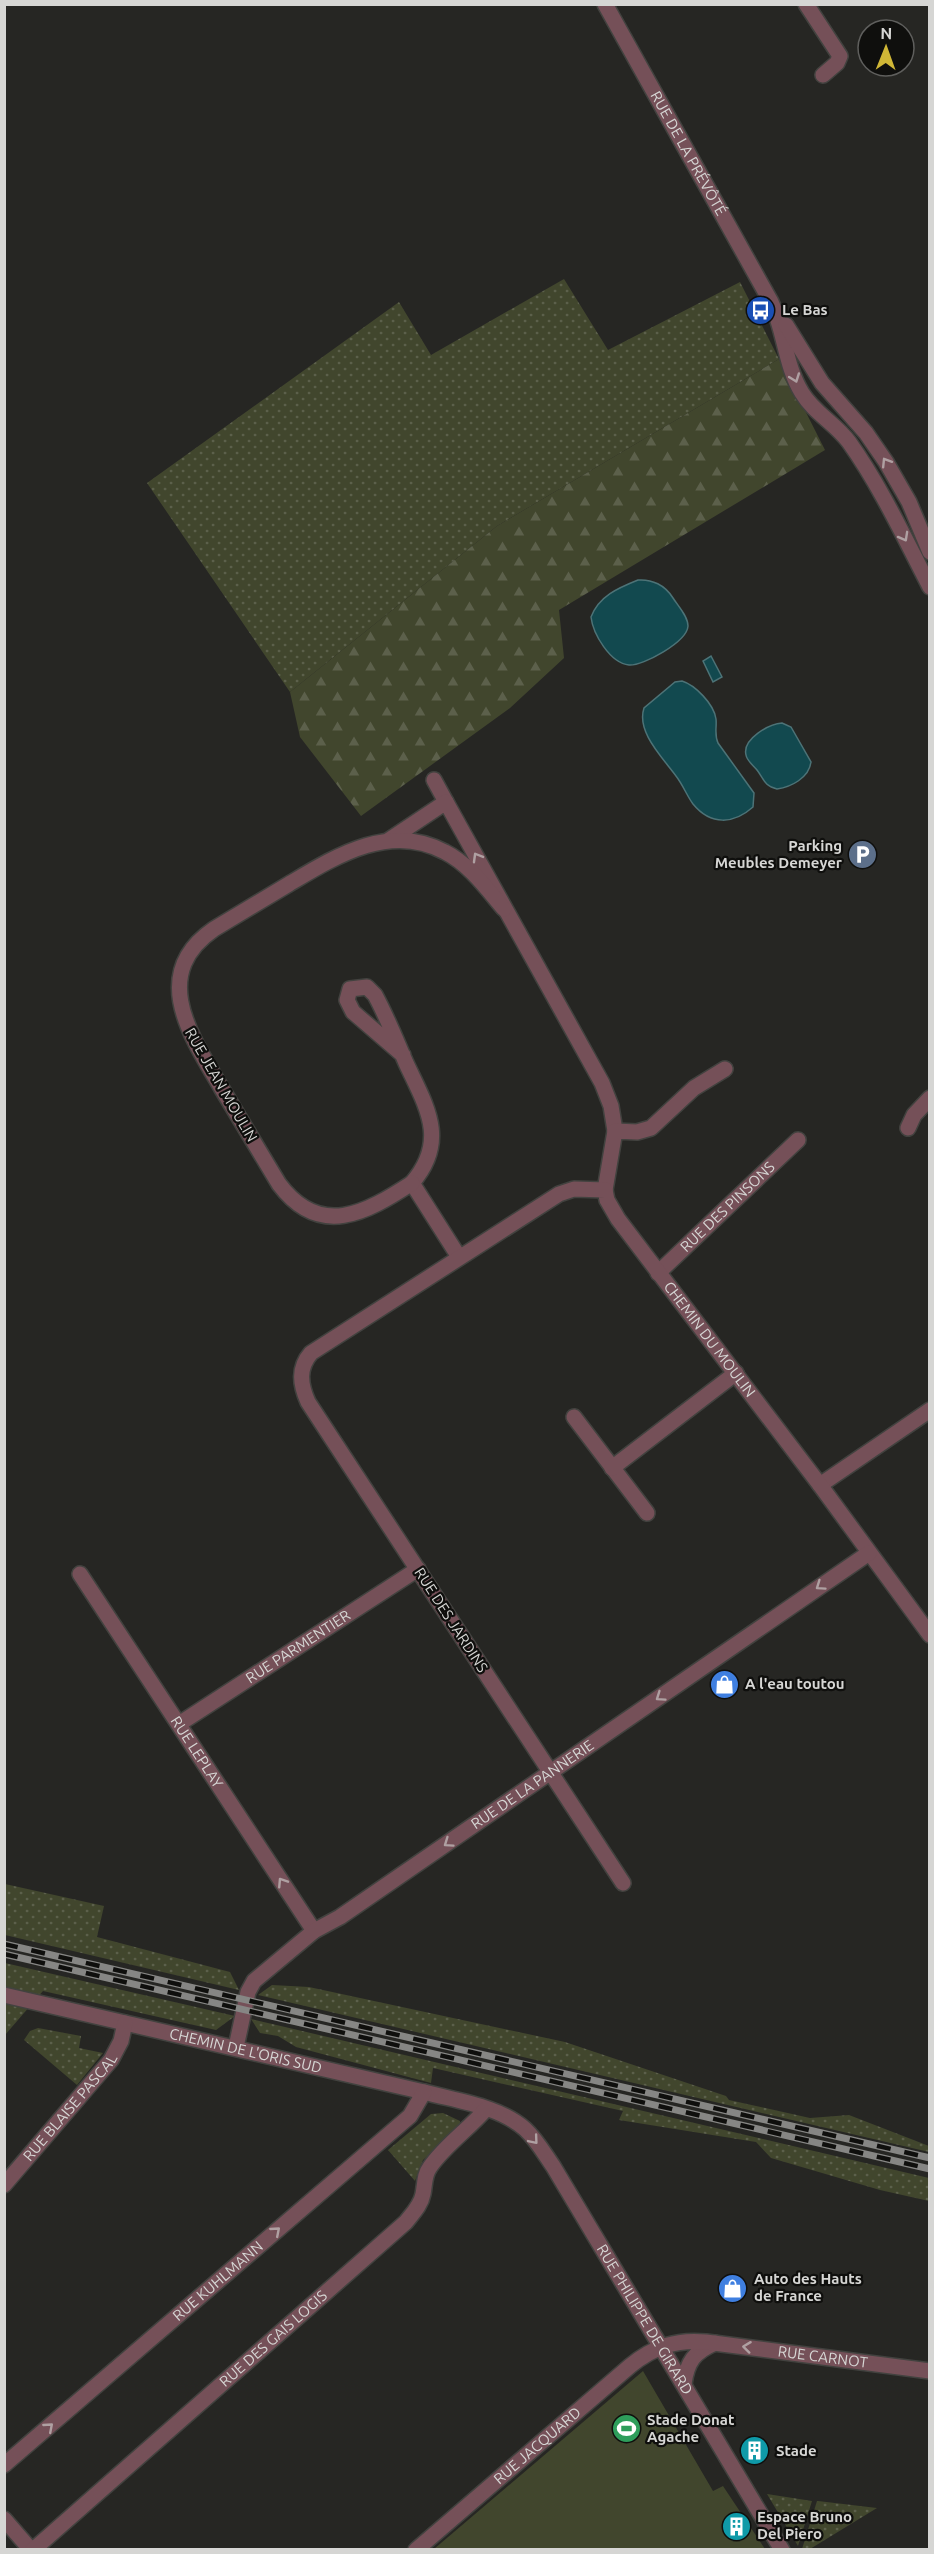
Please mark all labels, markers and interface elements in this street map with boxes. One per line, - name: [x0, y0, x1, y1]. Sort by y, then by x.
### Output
- north arrow: [856, 18, 916, 78]
- text: N: [880, 24, 892, 42]
- street label: RUE DE LA PRÉVÔTÉ: [647, 88, 730, 218]
- bus stop icon: Le Bas: [745, 294, 777, 326]
- place label: Le Bas: [782, 301, 828, 318]
- one-way arrow: [787, 372, 800, 383]
- one-way arrow: [881, 458, 893, 468]
- one-way arrow: [897, 531, 908, 541]
- place label: Parking Meubles Demeyer: [715, 837, 843, 871]
- parking icon: Parking Meubles Demeyer: [847, 839, 879, 871]
- one-way arrow: [473, 853, 484, 863]
- street label: RUE JEAN MOULIN: [182, 1025, 261, 1145]
- street label: RUE DES PINSONS: [677, 1158, 778, 1255]
- street label: CHEMIN DU MOULIN: [661, 1278, 759, 1400]
- street label: RUE DES JARDINS: [411, 1564, 492, 1675]
- one-way arrow: [816, 1579, 827, 1590]
- street label: RUE PARMENTIER: [242, 1606, 353, 1686]
- shop icon: A l'eau toutou: [708, 1668, 740, 1700]
- place label: A l'eau toutou: [745, 1675, 845, 1692]
- one-way arrow: [656, 1690, 667, 1701]
- street label: RUE LEPLAY: [168, 1713, 227, 1791]
- street label: RUE DE LA PANNERIE: [468, 1736, 597, 1832]
- one-way arrow: [443, 1836, 454, 1847]
- one-way arrow: [278, 1878, 289, 1889]
- street label: CHEMIN DE L'ORIS SUD: [168, 2024, 324, 2076]
- street label: RUE BLAISE PASCAL: [19, 2051, 121, 2164]
- one-way arrow: [527, 2133, 538, 2144]
- one-way arrow: [269, 2227, 280, 2238]
- street label: RUE KUHLMANN: [169, 2237, 266, 2324]
- street label: RUE PHILIPPE DE GIRARD: [594, 2241, 696, 2397]
- place label: Auto des Hauts de France: [754, 2270, 862, 2304]
- shop icon: Auto des Hauts de France: [717, 2272, 749, 2304]
- street label: RUE DES GAIS LOGIS: [216, 2287, 330, 2390]
- one-way arrow: [742, 2341, 751, 2353]
- street label: RUE CARNOT: [777, 2342, 869, 2371]
- street label: RUE JACQUARD: [490, 2403, 584, 2487]
- place label: Stade Donat Agache: [647, 2411, 735, 2445]
- sports icon: Stade Donat Agache: [610, 2413, 642, 2445]
- one-way arrow: [42, 2423, 53, 2434]
- building icon: Stade: [739, 2435, 771, 2467]
- place label: Stade: [776, 2442, 817, 2459]
- place label: Espace Bruno Del Piero: [757, 2508, 852, 2542]
- building icon: Espace Bruno Del Piero: [720, 2510, 752, 2542]

